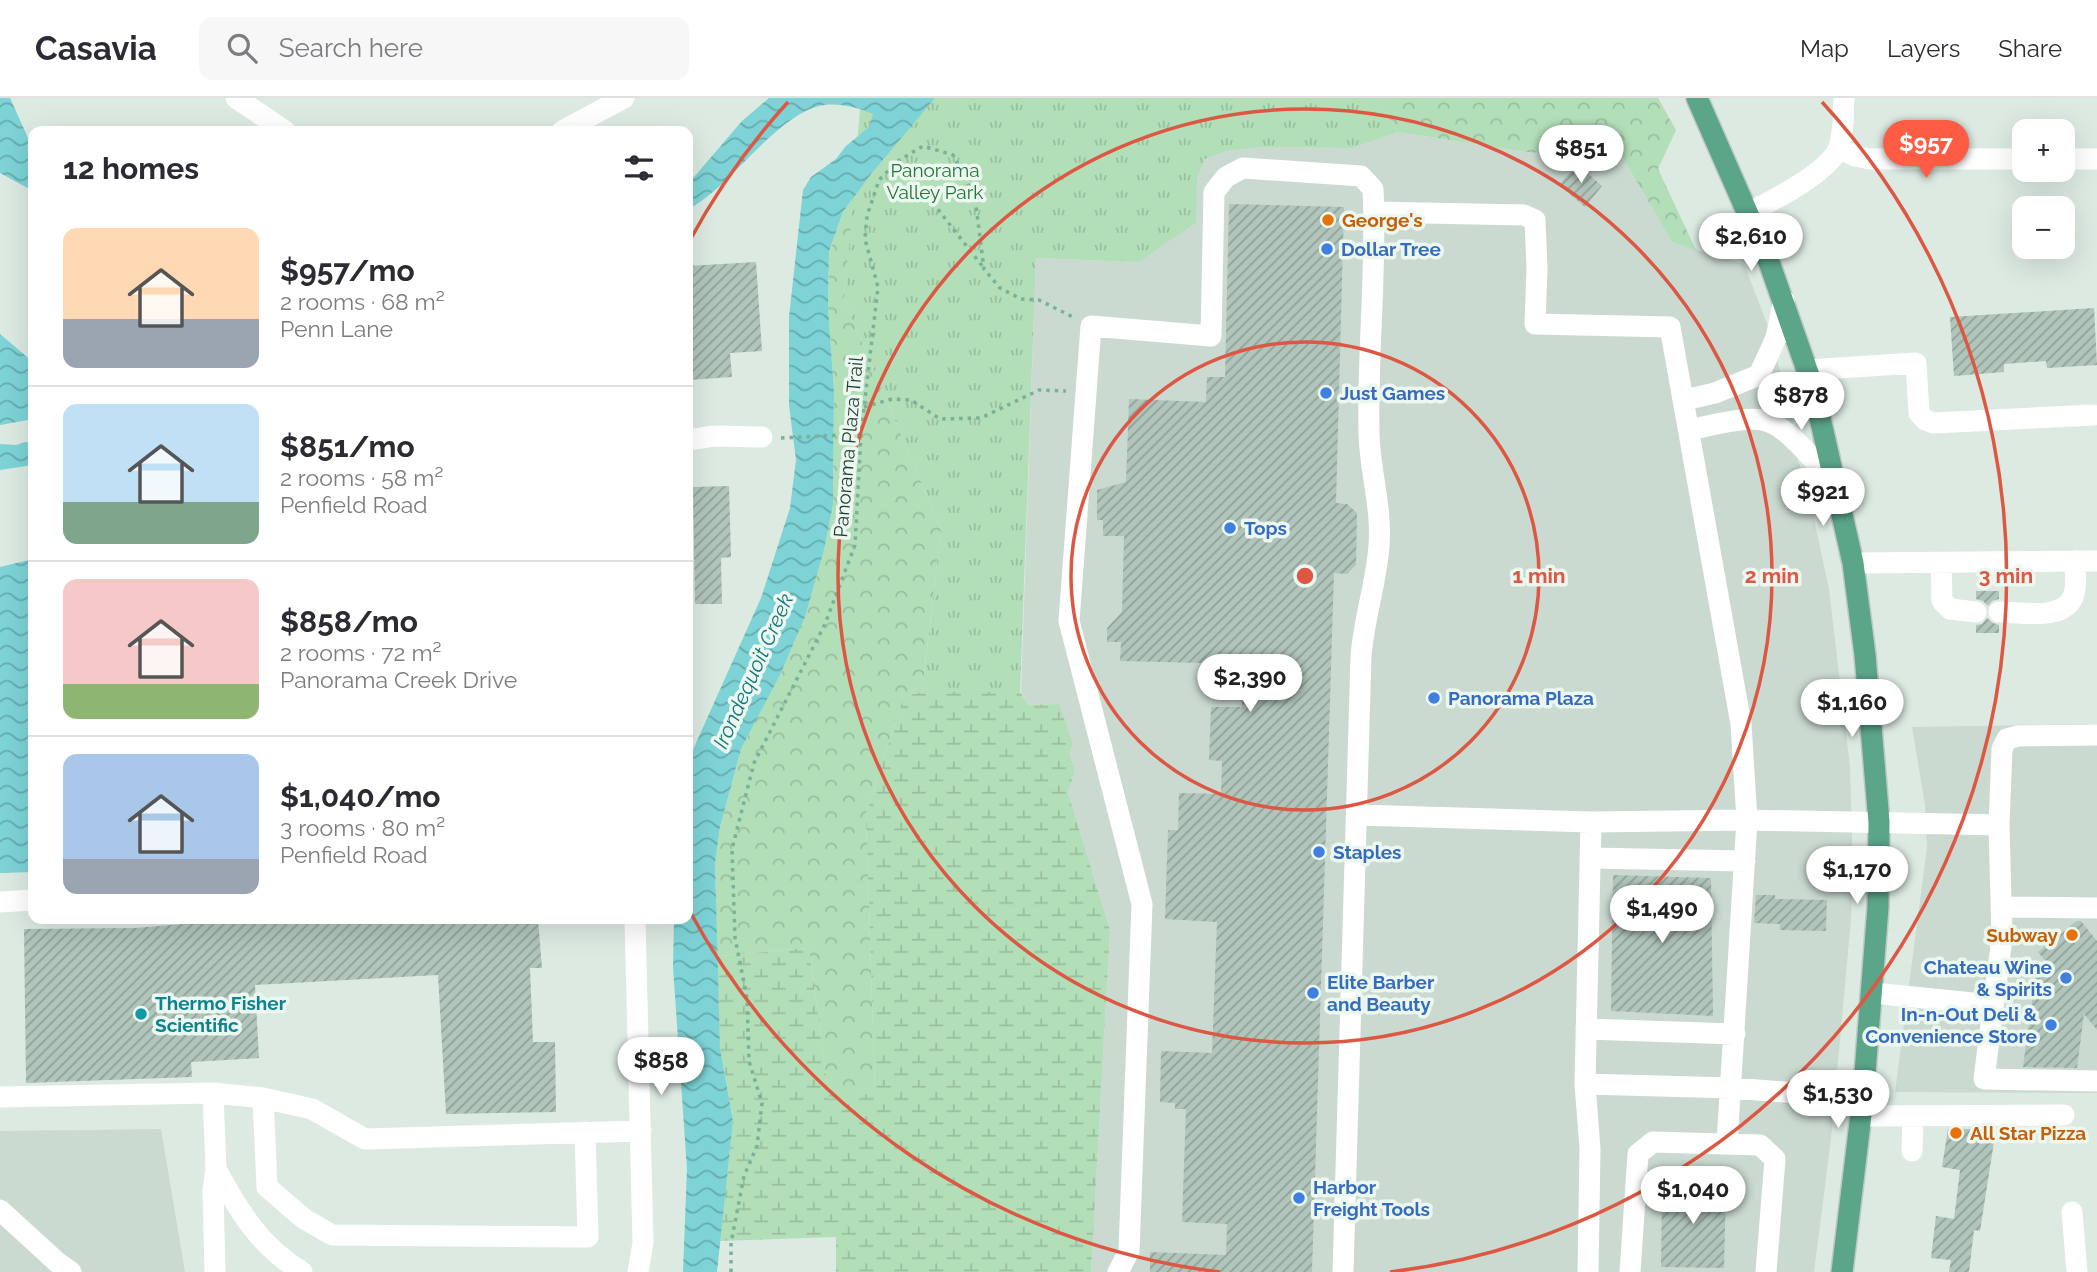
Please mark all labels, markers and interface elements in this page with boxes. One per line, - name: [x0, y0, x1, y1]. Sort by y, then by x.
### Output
- search box: [199, 17, 689, 80]
- text: Casavia: [35, 29, 157, 68]
- icon: search: [223, 29, 261, 67]
- text: Search here: [279, 33, 423, 63]
- text: Map: [1800, 34, 1849, 63]
- text: Layers: [1887, 34, 1960, 63]
- text: Share: [1998, 34, 2062, 63]
- map controls: [2012, 119, 2075, 259]
- button: +: [2012, 119, 2075, 182]
- pin: $957: [1885, 120, 1967, 180]
- pin: $851: [1540, 126, 1622, 185]
- text: $957: [1899, 129, 1953, 156]
- text: $851: [1555, 134, 1607, 161]
- icon: filters: [620, 149, 658, 187]
- text: 12 homes: [63, 151, 199, 186]
- park label: Panorama Valley Park: [887, 159, 983, 203]
- button: −: [2012, 196, 2075, 259]
- place label: George's: [1342, 209, 1423, 231]
- marker: George's: [1320, 212, 1336, 228]
- pin: $2,610: [1694, 214, 1808, 273]
- text: $2,610: [1715, 222, 1787, 249]
- place label: Dollar Tree: [1341, 238, 1441, 260]
- marker: Dollar Tree: [1319, 241, 1335, 257]
- text: $957/mo: [280, 253, 415, 288]
- icon: home: [119, 256, 203, 340]
- text: 2 rooms · 68 m²: [280, 288, 445, 315]
- text: Penn Lane: [280, 315, 393, 342]
- street label: Panorama Plaza Trail: [829, 355, 867, 538]
- pin: $878: [1760, 372, 1842, 432]
- text: $878: [1773, 381, 1829, 408]
- place label: Just Games: [1340, 382, 1445, 404]
- marker: Just Games: [1318, 385, 1334, 401]
- text: $851/mo: [280, 429, 415, 464]
- icon: home: [119, 432, 203, 516]
- text: 2 rooms · 58 m²: [280, 464, 443, 491]
- pin: $921: [1782, 468, 1864, 528]
- text: $921: [1797, 477, 1849, 504]
- text: Penfield Road: [280, 491, 428, 518]
- place label: Tops: [1244, 517, 1287, 539]
- marker: Tops: [1222, 520, 1238, 536]
- text: 1 min: [1512, 563, 1566, 588]
- text: 2 min: [1745, 563, 1799, 588]
- text: 3 min: [1979, 563, 2033, 588]
- centre of rings: [1293, 564, 1317, 588]
- water label: Irondequoit Creek: [708, 590, 798, 752]
- text: $858/mo: [280, 604, 418, 639]
- icon: home: [119, 607, 203, 691]
- text: 2 rooms · 72 m²: [280, 639, 441, 666]
- pin: $2,390: [1193, 654, 1307, 714]
- text: $2,390: [1213, 663, 1287, 690]
- text: Panorama Creek Drive: [280, 666, 517, 693]
- pin: $1,160: [1795, 680, 1909, 739]
- place label: Panorama Plaza: [1448, 687, 1594, 709]
- text: $1,160: [1817, 688, 1887, 715]
- marker: Panorama Plaza: [1426, 690, 1442, 706]
- text: $1,040/mo: [280, 779, 441, 814]
- icon: home: [119, 782, 203, 866]
- text: 3 rooms · 80 m²: [280, 814, 445, 841]
- text: Penfield Road: [280, 841, 428, 868]
- place label: Staples: [1333, 841, 1401, 863]
- marker: Staples: [1311, 844, 1327, 860]
- pin: $1,170: [1800, 846, 1914, 906]
- text: $1,170: [1822, 855, 1892, 882]
- pin: $1,490: [1605, 886, 1719, 945]
- text: $1,490: [1626, 894, 1698, 921]
- place label: Subway: [1986, 924, 2059, 946]
- marker: Subway: [2064, 927, 2080, 943]
- place label: Chateau Wine & Spirits: [1924, 956, 2052, 1000]
- marker: Chateau Wine & Spirits: [2058, 970, 2074, 986]
- place label: Elite Barber and Beauty: [1327, 971, 1435, 1015]
- marker: Elite Barber and Beauty: [1305, 985, 1321, 1001]
- place label: Thermo Fisher Scientific: [155, 992, 287, 1036]
- place label: In-n-Out Deli & Convenience Store: [1865, 1003, 2037, 1047]
- marker: Thermo Fisher Scientific: [133, 1006, 149, 1022]
- marker: In-n-Out Deli & Convenience Store: [2043, 1017, 2059, 1033]
- pin: $858: [620, 1038, 702, 1097]
- text: $858: [633, 1046, 689, 1073]
- pin: $1,530: [1781, 1070, 1895, 1130]
- text: $1,530: [1803, 1079, 1873, 1106]
- place label: All Star Pizza: [1970, 1122, 2086, 1144]
- marker: All Star Pizza: [1948, 1125, 1964, 1141]
- pin: $1,040: [1636, 1166, 1750, 1226]
- text: $1,040: [1657, 1175, 1729, 1202]
- place label: Harbor Freight Tools: [1313, 1176, 1430, 1220]
- marker: Harbor Freight Tools: [1291, 1190, 1307, 1206]

